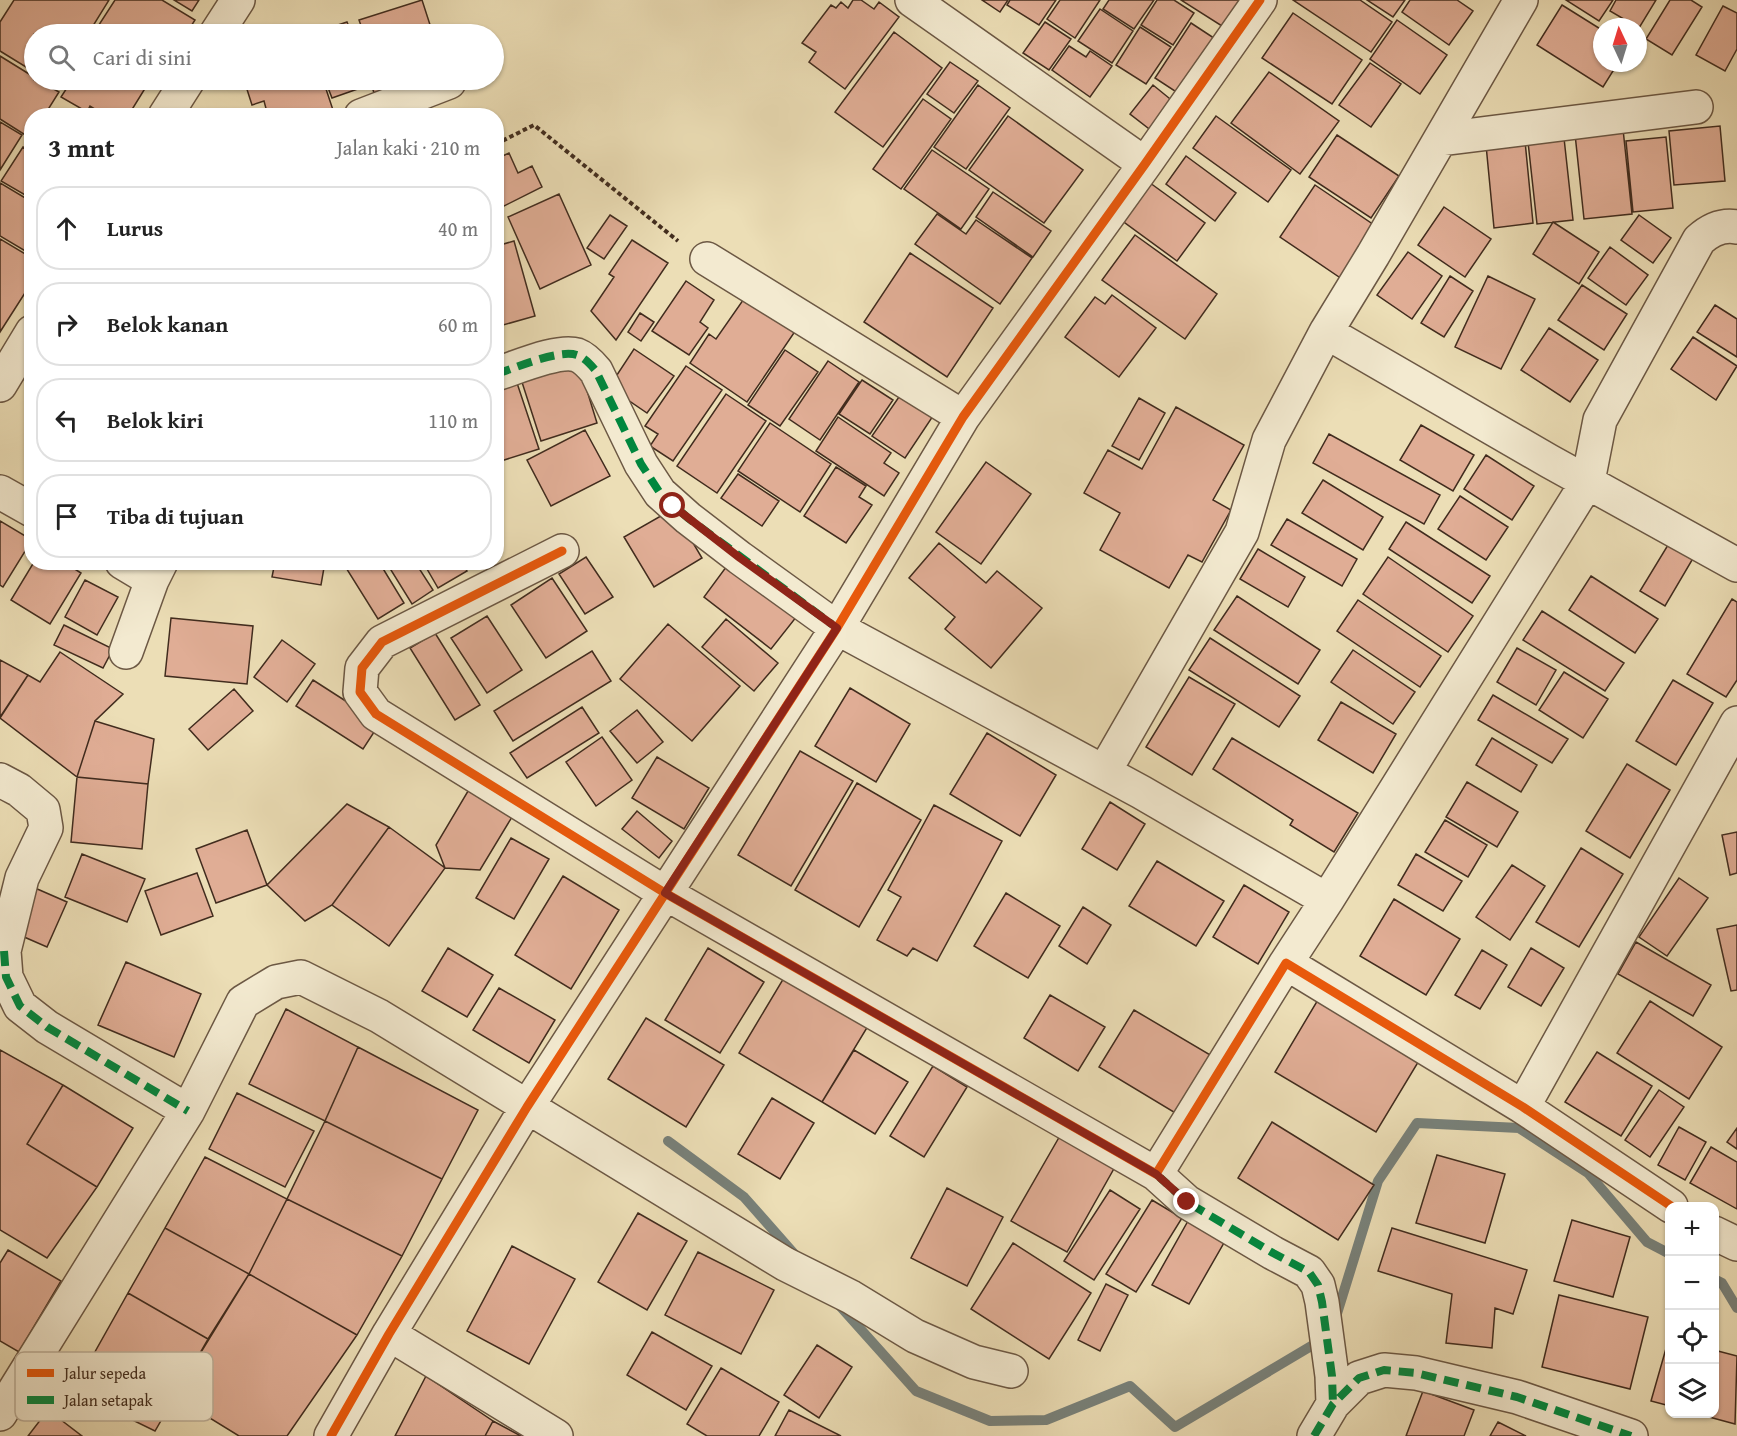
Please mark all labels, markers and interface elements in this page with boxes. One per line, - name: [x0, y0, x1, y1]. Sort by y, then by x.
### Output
- north arrow: [1593, 18, 1647, 72]
- search box: [24, 24, 504, 90]
- icon: search: [45, 41, 78, 74]
- text: Cari di sini: [93, 41, 192, 73]
- text: 3 mnt: [48, 128, 115, 167]
- text: Jalan kaki · 210 m: [336, 133, 480, 162]
- icon: ahead: [50, 212, 83, 245]
- text: Lurus: [107, 212, 163, 244]
- text: 40 m: [438, 214, 478, 243]
- icon: right: [50, 308, 83, 341]
- text: Belok kanan: [107, 308, 228, 340]
- text: 60 m: [438, 310, 478, 339]
- icon: left: [50, 404, 83, 437]
- text: Belok kiri: [107, 404, 204, 436]
- text: 110 m: [428, 406, 478, 435]
- route start: [659, 492, 685, 518]
- icon: arrive: [50, 500, 83, 533]
- text: Tiba di tujuan: [107, 500, 244, 532]
- route end: [1173, 1188, 1199, 1214]
- map controls: [1665, 1202, 1719, 1418]
- button: +: [1665, 1202, 1719, 1256]
- button: −: [1665, 1256, 1719, 1310]
- button: locate: [1665, 1310, 1719, 1364]
- legend: [15, 1352, 213, 1421]
- text: Jalur sepeda: [62, 1361, 146, 1385]
- button: layers: [1665, 1364, 1719, 1418]
- text: Jalan setapak: [62, 1388, 153, 1412]

